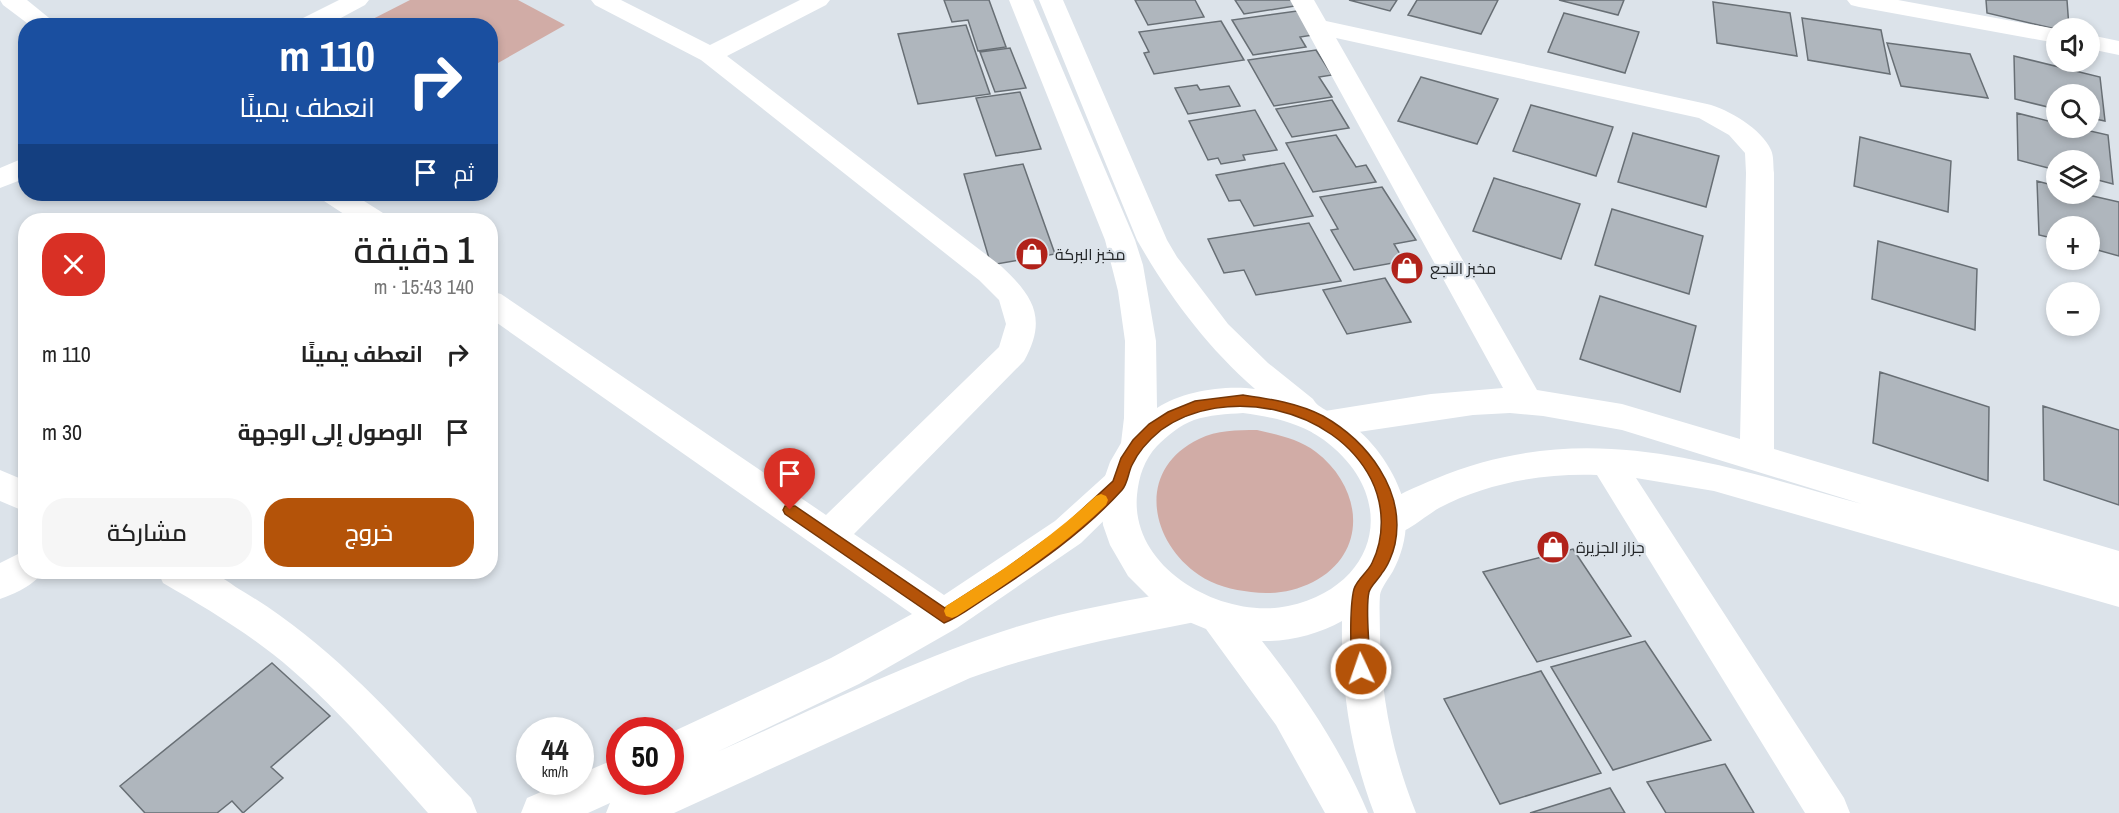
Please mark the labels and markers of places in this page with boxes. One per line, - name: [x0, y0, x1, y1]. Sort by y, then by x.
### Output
- shop icon: مخبز البركة: [1014, 236, 1050, 272]
- place label: مخبز البركة: [1055, 243, 1126, 265]
- shop icon: مخبز النجع: [1389, 250, 1425, 286]
- place label: مخبز النجع: [1430, 257, 1496, 280]
- pin: [764, 448, 815, 510]
- shop icon: جزاز الجزيرة: [1535, 529, 1571, 565]
- place label: جزاز الجزيرة: [1576, 536, 1645, 558]

